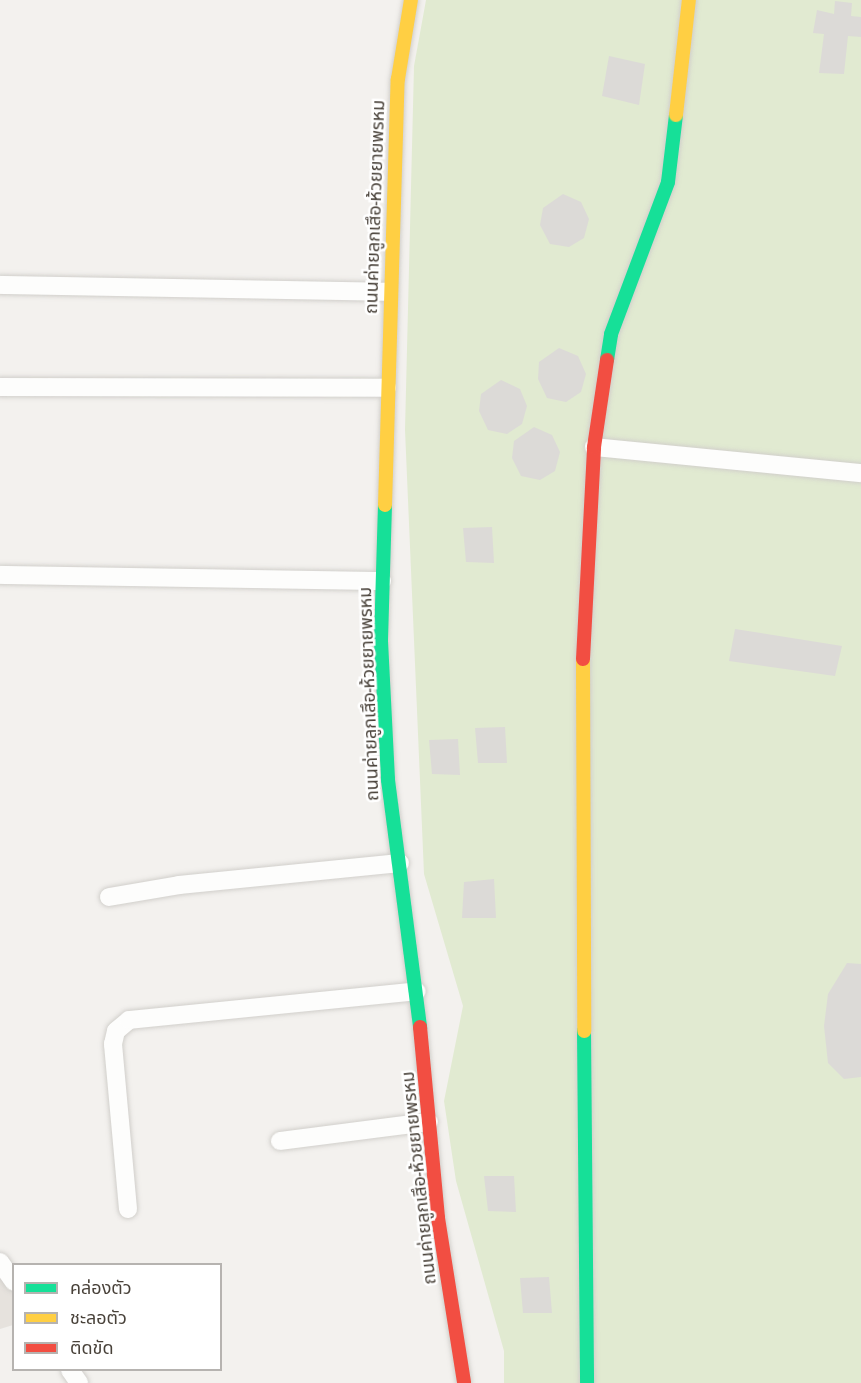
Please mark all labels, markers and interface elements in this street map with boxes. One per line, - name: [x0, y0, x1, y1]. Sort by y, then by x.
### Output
- street label: ถนนค่ายลูกเสึอ-ห้วยยายพรหม: [360, 100, 390, 314]
- street label: ถนนค่ายลูกเสึอ-ห้วยยายพรหม: [354, 587, 384, 801]
- street label: ถนนค่ายลูกเสึอ-ห้วยยายพรหม: [397, 1070, 441, 1286]
- legend: [12, 1263, 222, 1371]
- text: คล่องตัว: [70, 1275, 132, 1301]
- text: ชะลอตัว: [70, 1305, 127, 1331]
- text: ติดขัด: [70, 1335, 113, 1361]

